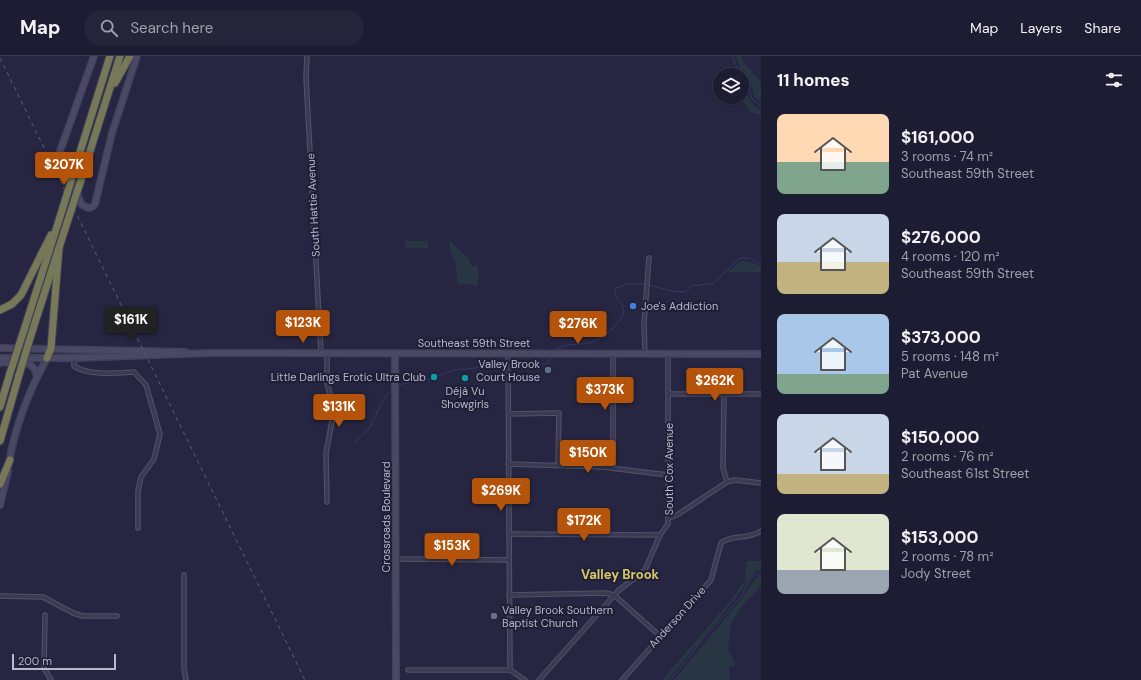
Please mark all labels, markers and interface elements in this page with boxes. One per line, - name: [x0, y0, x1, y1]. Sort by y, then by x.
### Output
- search box: [84, 10, 364, 46]
- text: Map: [20, 15, 60, 40]
- icon: search: [98, 17, 120, 39]
- text: Search here: [130, 18, 213, 38]
- text: Map: [970, 19, 998, 37]
- text: Layers: [1020, 19, 1062, 37]
- text: Share: [1084, 19, 1121, 37]
- map controls: [713, 68, 749, 104]
- button: layers: [713, 68, 749, 104]
- text: 11 homes: [777, 69, 850, 91]
- icon: filters: [1103, 69, 1125, 91]
- text: $161,000: [901, 126, 975, 148]
- icon: home: [809, 130, 857, 178]
- text: 3 rooms · 74 m²: [901, 148, 993, 165]
- pin: $207K: [36, 152, 92, 186]
- street label: South Hattie Avenue: [303, 153, 323, 257]
- text: $207K: [44, 156, 84, 173]
- text: Southeast 59th Street: [901, 165, 1034, 182]
- text: $276,000: [901, 226, 981, 248]
- icon: home: [809, 230, 857, 278]
- text: 4 rooms · 120 m²: [901, 248, 1000, 265]
- text: Southeast 59th Street: [901, 265, 1034, 282]
- place label: Joe's Addiction: [641, 299, 718, 313]
- marker: Joe's Addiction: [628, 301, 638, 311]
- pin: $161K: [103, 307, 159, 341]
- pin: $123K: [275, 310, 331, 344]
- text: $161K: [114, 311, 148, 328]
- pin: $276K: [550, 311, 606, 345]
- text: $123K: [285, 314, 321, 331]
- text: $276K: [559, 315, 597, 332]
- text: $373,000: [901, 326, 981, 348]
- icon: home: [809, 330, 857, 378]
- street label: Southeast 59th Street: [418, 336, 530, 350]
- text: 5 rooms · 148 m²: [901, 348, 999, 365]
- place label: Valley Brook Court House: [476, 357, 540, 384]
- marker: Valley Brook Court House: [543, 365, 553, 375]
- text: Pat Avenue: [901, 365, 968, 382]
- pin: $262K: [687, 368, 743, 402]
- place label: Little Darlings Erotic Ultra Club: [271, 370, 426, 384]
- marker: Little Darlings Erotic Ultra Club: [429, 372, 439, 382]
- text: $262K: [695, 372, 735, 389]
- marker: Déjà Vu Showgirls: [460, 373, 470, 383]
- pin: $373K: [577, 377, 633, 411]
- text: $373K: [586, 381, 624, 398]
- place label: Déjà Vu Showgirls: [441, 384, 489, 411]
- pin: $131K: [311, 394, 367, 428]
- text: $131K: [322, 398, 356, 415]
- street label: South Cox Avenue: [662, 423, 676, 515]
- text: $150,000: [901, 426, 980, 448]
- icon: home: [809, 430, 857, 478]
- pin: $150K: [560, 440, 616, 474]
- text: $150K: [569, 444, 607, 461]
- text: 2 rooms · 76 m²: [901, 448, 994, 465]
- street label: Crossroads Boulevard: [379, 461, 393, 573]
- text: Southeast 61st Street: [901, 465, 1029, 482]
- pin: $269K: [473, 478, 529, 512]
- text: $269K: [481, 482, 521, 499]
- pin: $172K: [556, 508, 612, 542]
- text: $172K: [566, 512, 602, 529]
- text: $153,000: [901, 526, 978, 548]
- icon: home: [809, 530, 857, 578]
- pin: $153K: [424, 533, 480, 567]
- text: $153K: [434, 537, 471, 554]
- text: 2 rooms · 78 m²: [901, 548, 993, 565]
- text: Jody Street: [901, 565, 971, 582]
- district label: Valley Brook: [581, 566, 660, 583]
- street label: Anderson Drive: [646, 583, 708, 651]
- place label: Valley Brook Southern Baptist Church: [502, 603, 613, 630]
- marker: Valley Brook Southern Baptist Church: [489, 611, 499, 621]
- scale bar: [12, 652, 116, 671]
- text: 200 m: [18, 654, 52, 668]

